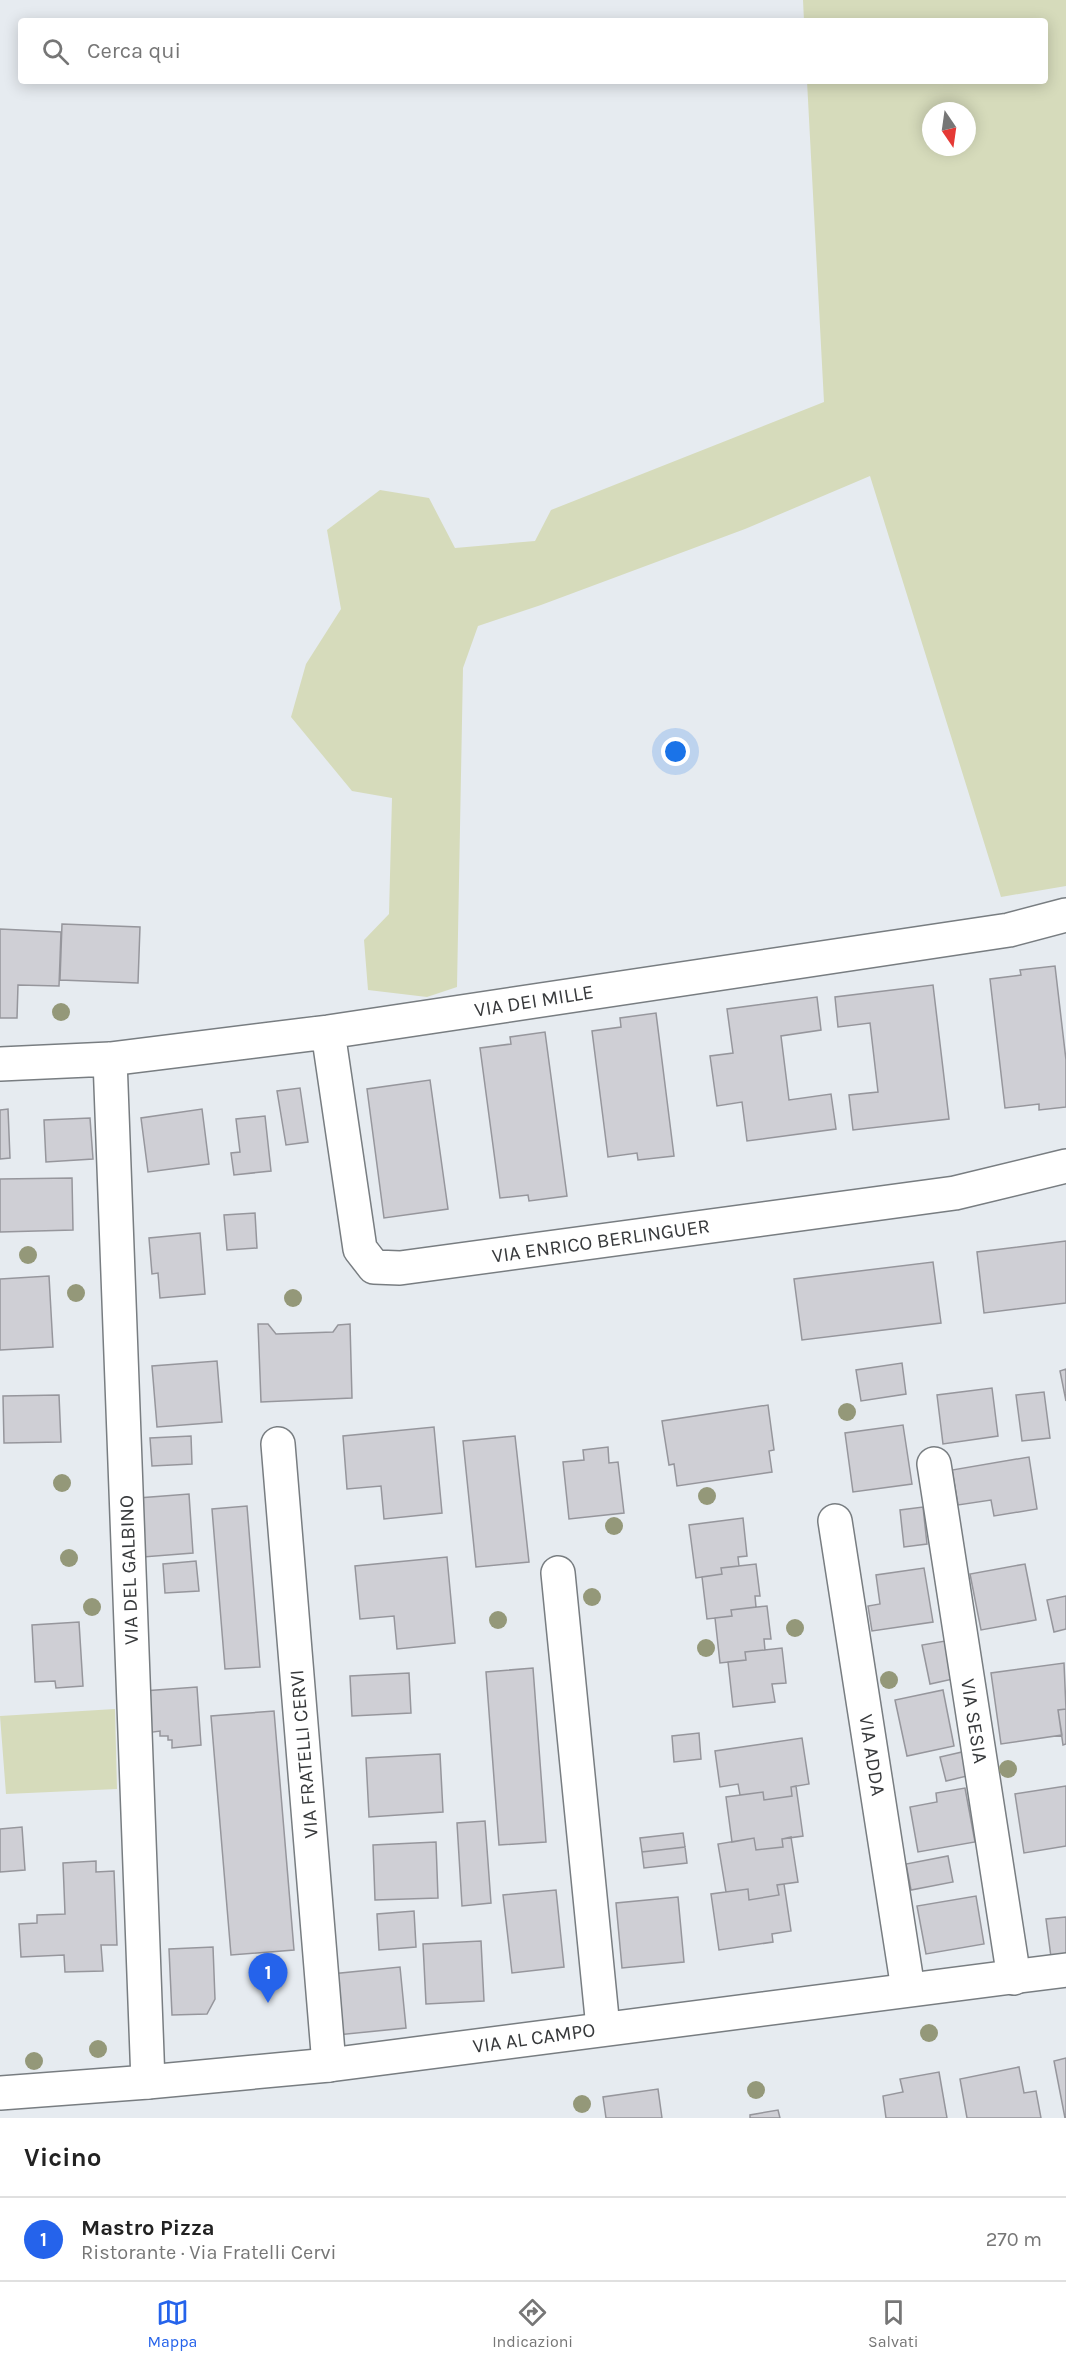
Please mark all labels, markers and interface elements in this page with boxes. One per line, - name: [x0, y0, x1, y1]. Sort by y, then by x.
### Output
- search box: [18, 18, 1048, 84]
- icon: search: [39, 35, 72, 68]
- text: Cerca qui: [87, 38, 181, 64]
- north arrow: [922, 102, 976, 156]
- your location: [661, 737, 690, 766]
- street label: VIA DEI MILLE: [473, 980, 595, 1022]
- street label: VIA ENRICO BERLINGUER: [491, 1214, 711, 1268]
- street label: VIA DEL GALBINO: [115, 1495, 143, 1645]
- street label: VIA FRATELLI CERVI: [285, 1669, 323, 1839]
- street label: VIA SESIA: [956, 1677, 992, 1765]
- street label: VIA ADDA: [854, 1712, 890, 1798]
- pin: 1: [248, 1954, 288, 2003]
- street label: VIA AL CAMPO: [471, 2018, 597, 2058]
- text: Vicino: [24, 2142, 101, 2173]
- text: Mastro Pizza: [81, 2215, 215, 2241]
- text: 1: [40, 2228, 47, 2251]
- text: 270 m: [986, 2228, 1042, 2251]
- text: Ristorante · Via Fratelli Cervi: [81, 2241, 337, 2264]
- tab: Mappa: [147, 2296, 197, 2351]
- tab: Indicazioni: [492, 2296, 573, 2351]
- tab: Salvati: [868, 2296, 919, 2351]

